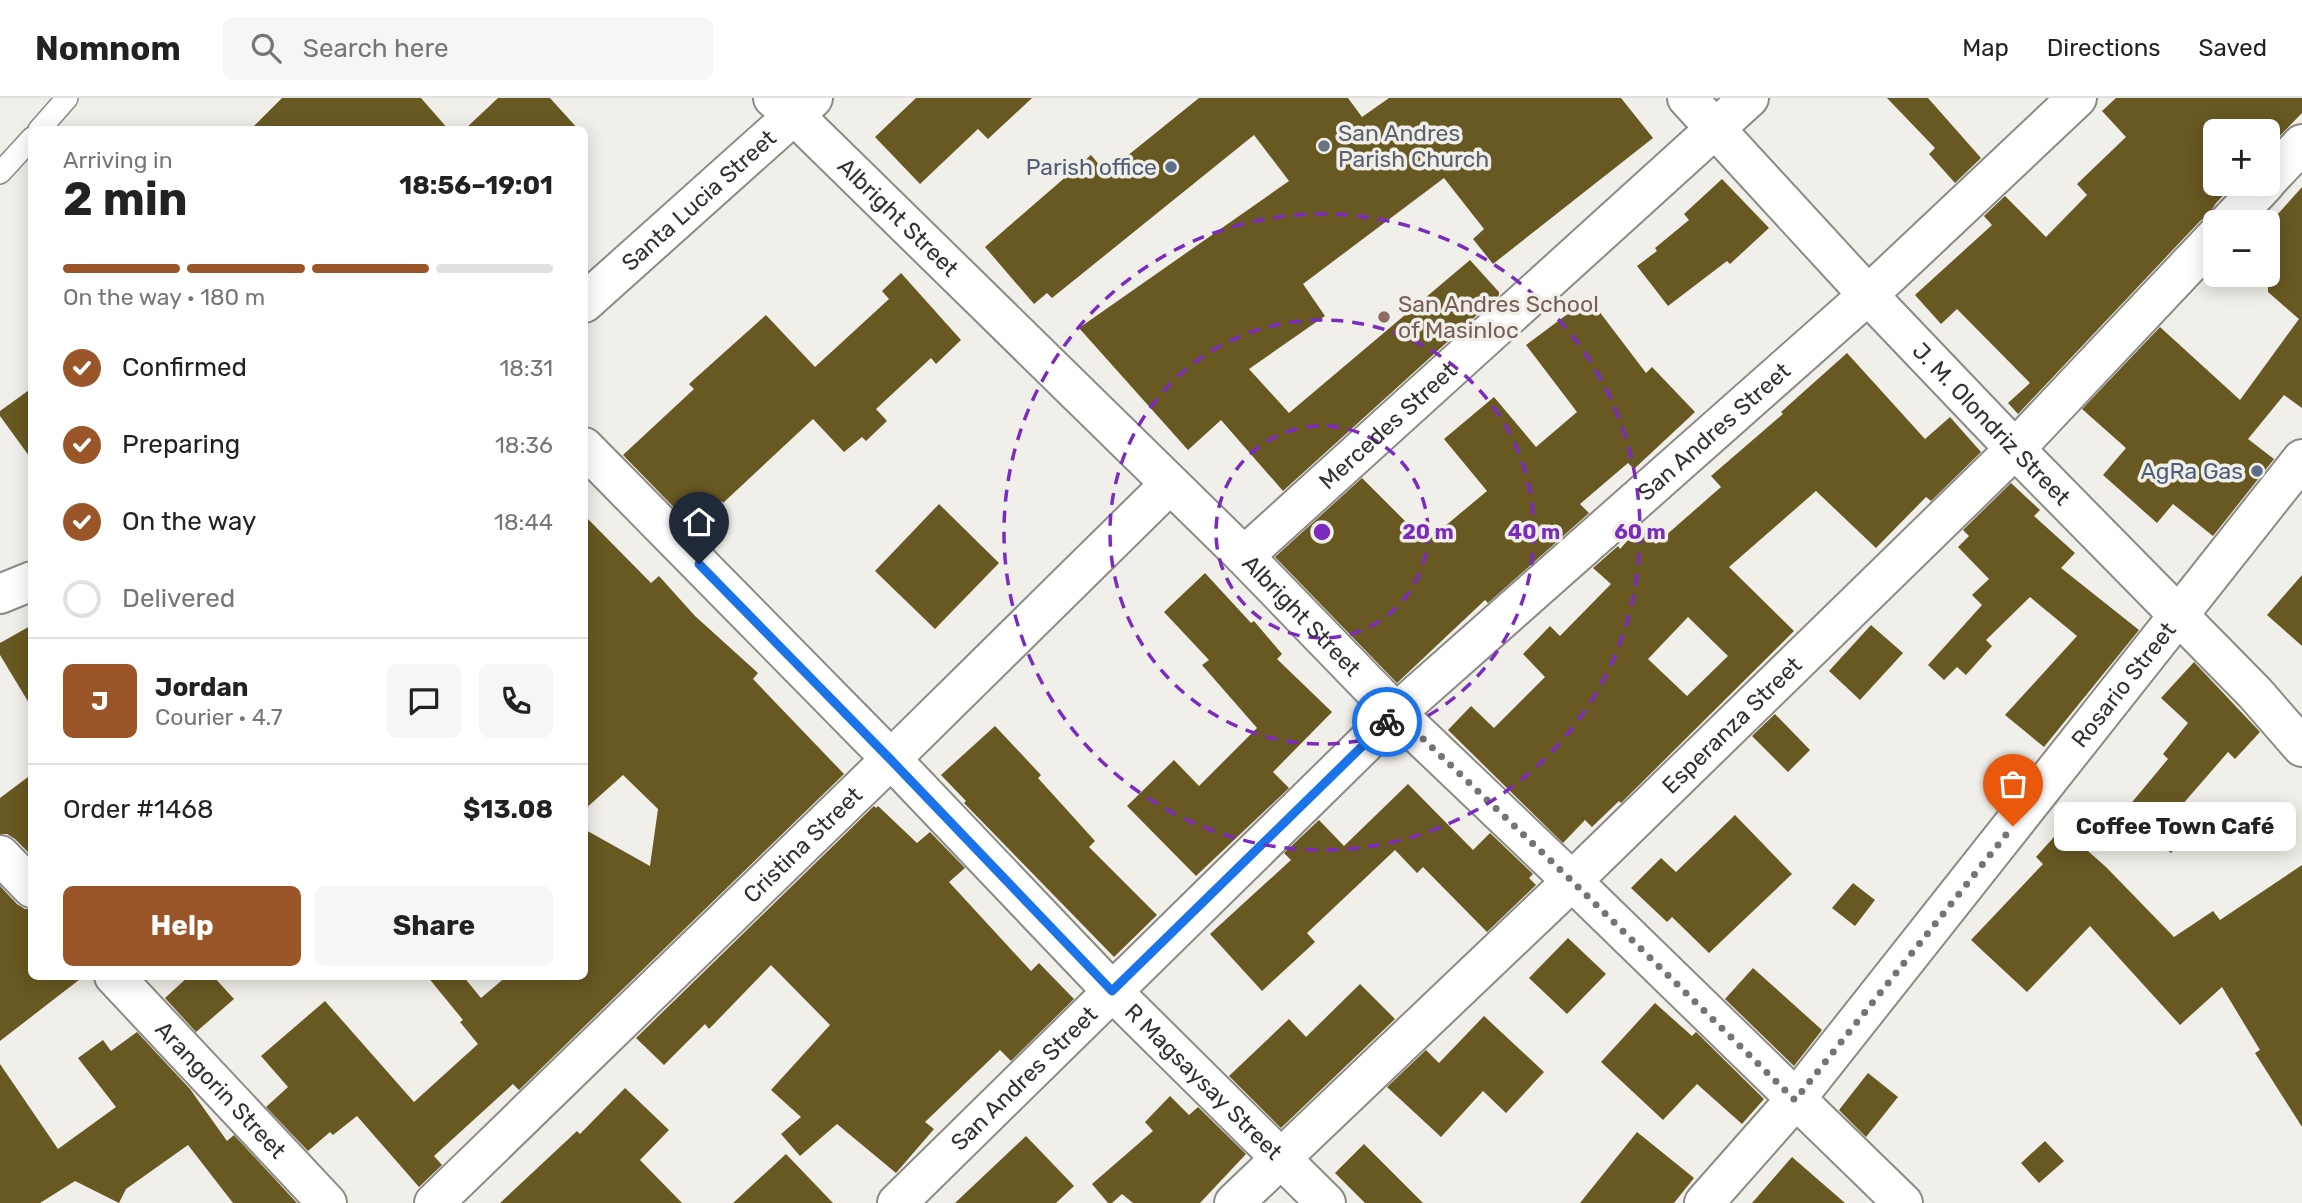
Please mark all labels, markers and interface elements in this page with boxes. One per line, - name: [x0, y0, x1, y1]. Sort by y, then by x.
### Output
- search box: [223, 17, 713, 80]
- text: Nomnom: [35, 29, 181, 68]
- icon: search: [247, 29, 285, 67]
- text: Search here: [303, 33, 449, 64]
- text: Map: [1962, 34, 2009, 62]
- text: Directions: [2047, 34, 2160, 62]
- text: Saved: [2198, 34, 2267, 62]
- place label: San Andres Parish Church: [1338, 119, 1489, 173]
- map controls: [2203, 119, 2280, 287]
- button: +: [2203, 119, 2280, 196]
- street label: Santa Lucia Street: [616, 124, 782, 277]
- marker: San Andres Parish Church: [1316, 138, 1332, 154]
- text: Arriving in: [63, 146, 173, 174]
- street label: Albright Street: [832, 152, 964, 282]
- place label: Parish office: [1026, 153, 1157, 181]
- marker: Parish office: [1163, 159, 1179, 175]
- text: 18:56–19:01: [399, 170, 553, 201]
- text: 2 min: [63, 172, 188, 227]
- button: −: [2203, 210, 2280, 287]
- text: On the way · 180 m: [63, 283, 265, 311]
- place label: San Andres School of Masinloc: [1398, 290, 1599, 344]
- marker: San Andres School of Masinloc: [1376, 309, 1392, 325]
- street label: J. M. Olondriz Street: [1907, 337, 2076, 511]
- icon: check: [63, 349, 101, 387]
- text: Confirmed: [122, 352, 247, 383]
- text: 18:31: [499, 354, 553, 382]
- street label: Mercedes Street: [1313, 356, 1462, 495]
- street label: San Andres Street: [1632, 357, 1796, 506]
- icon: check: [63, 426, 101, 464]
- text: Preparing: [122, 429, 240, 460]
- text: 18:36: [495, 431, 553, 459]
- place label: AgRa Gas: [2141, 457, 2243, 485]
- marker: AgRa Gas: [2249, 463, 2265, 479]
- pin: [669, 492, 729, 564]
- icon: check: [63, 503, 101, 541]
- icon: home: [680, 503, 718, 541]
- text: On the way: [122, 506, 256, 537]
- text: 18:44: [494, 508, 553, 536]
- text: 20 m: [1402, 519, 1454, 544]
- text: 40 m: [1508, 519, 1560, 544]
- text: 60 m: [1614, 519, 1666, 544]
- centre of rings: [1310, 520, 1334, 544]
- street label: Albright Street: [1237, 549, 1367, 682]
- text: Delivered: [122, 583, 235, 614]
- street label: Rosario Street: [2065, 616, 2182, 753]
- street label: Esperanza Street: [1656, 651, 1807, 799]
- button: chat: [387, 664, 461, 738]
- button: phone: [479, 664, 553, 738]
- text: Jordan: [155, 672, 248, 703]
- text: J: [91, 686, 109, 717]
- courier: [1352, 687, 1422, 757]
- text: Courier · 4.7: [155, 703, 282, 731]
- icon: bike: [1368, 703, 1406, 741]
- pin: [1983, 754, 2043, 826]
- icon: bag: [1994, 765, 2032, 803]
- street label: Cristina Street: [737, 781, 868, 909]
- text: Order #1468: [63, 794, 214, 825]
- text: $13.08: [463, 794, 553, 825]
- callout: Coffee Town Café: [2055, 802, 2296, 850]
- text: Coffee Town Café: [2076, 812, 2274, 840]
- button: Help: [63, 886, 301, 966]
- button: Share: [315, 886, 553, 966]
- street label: R Magsaysay Street: [1119, 998, 1288, 1166]
- street label: San Andres Street: [945, 1000, 1103, 1156]
- street label: Arangorin Street: [150, 1015, 292, 1164]

